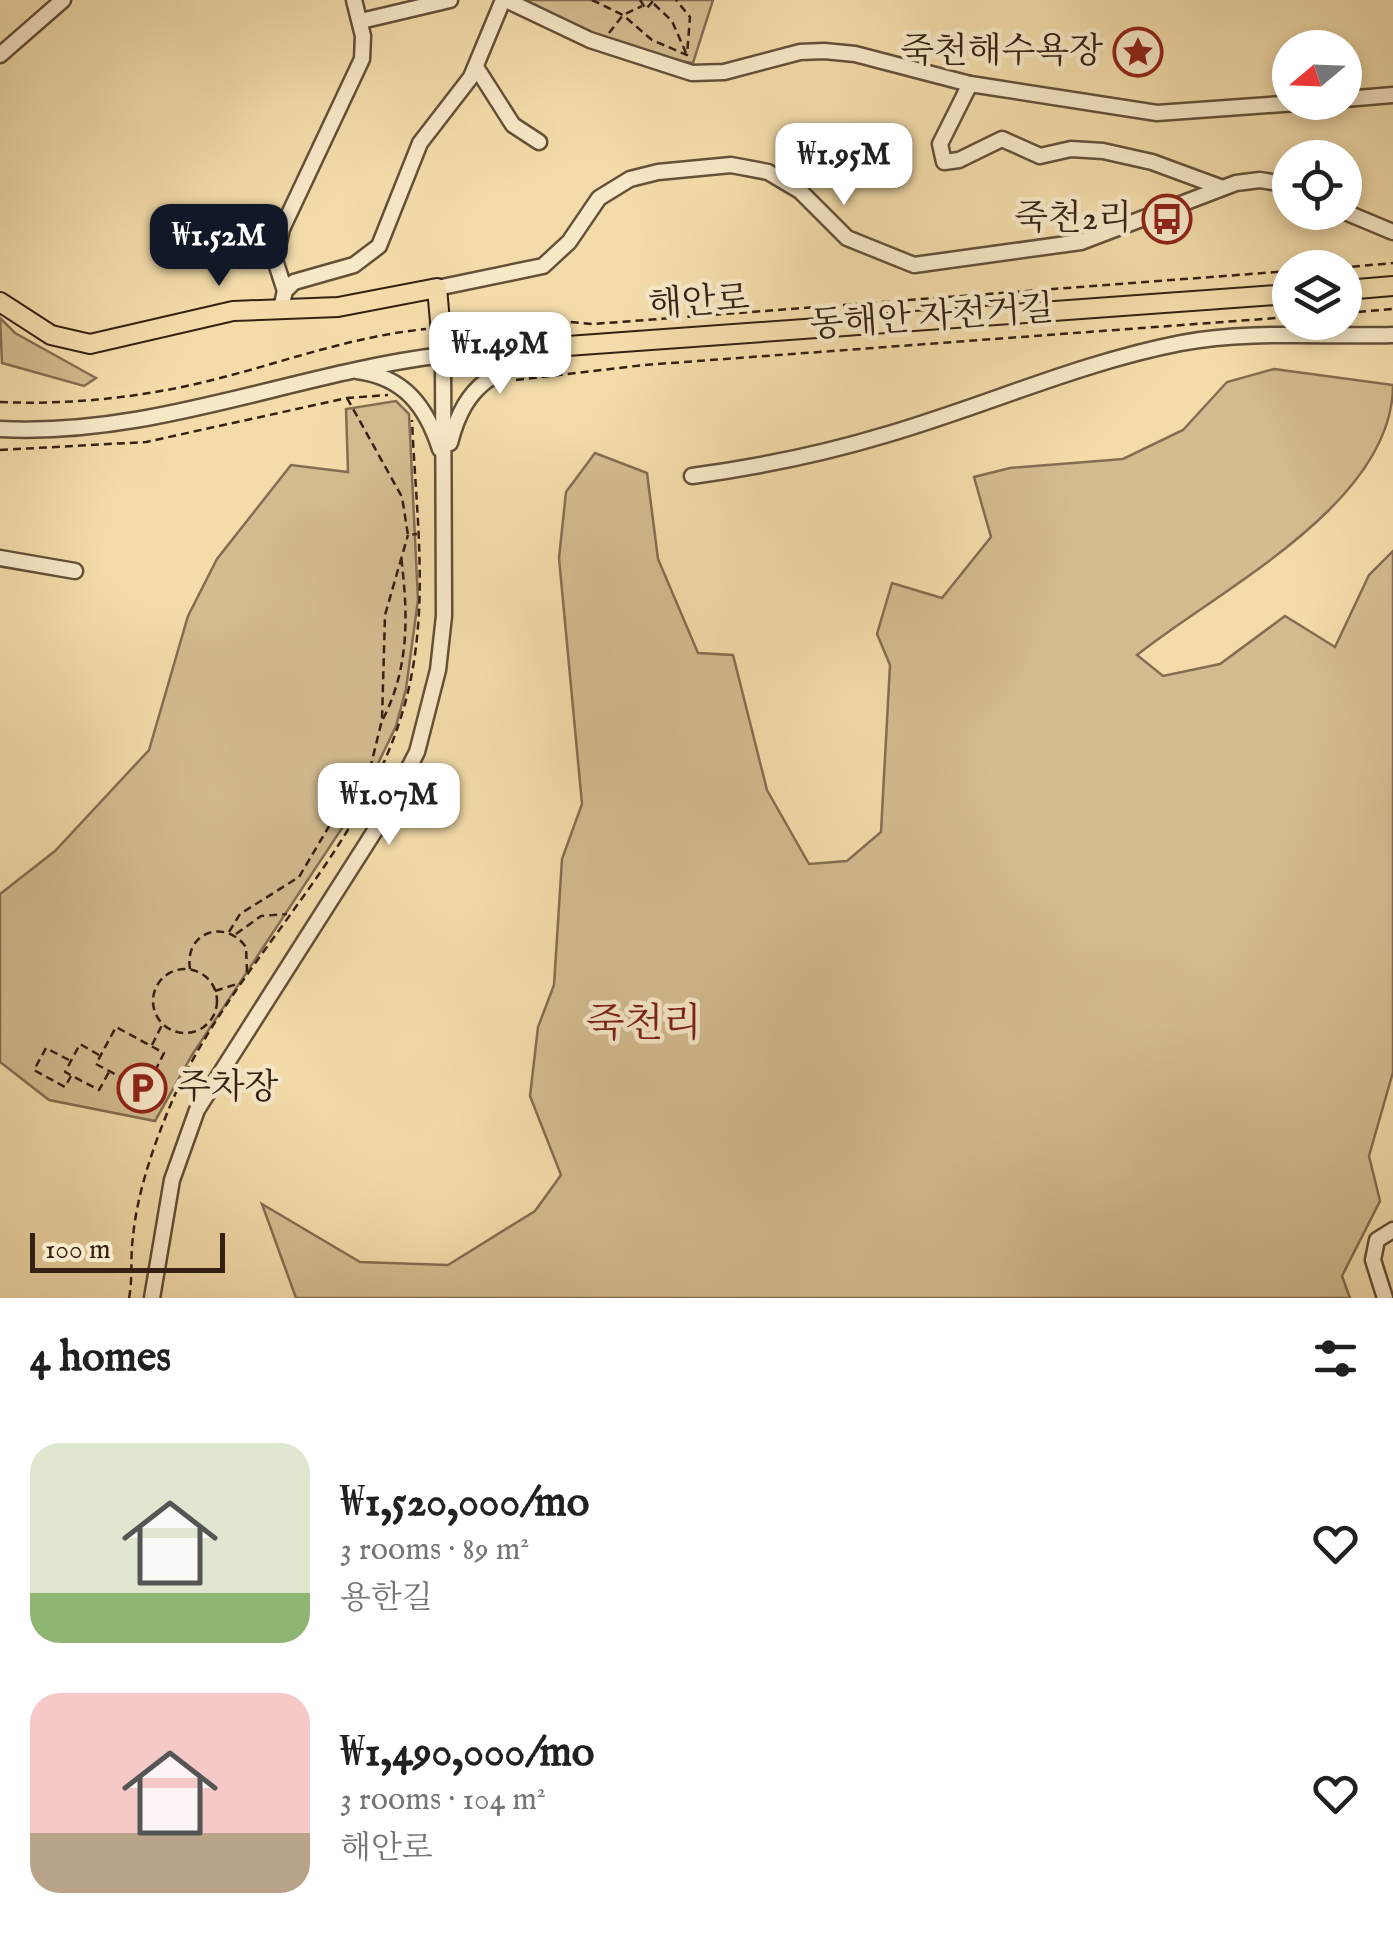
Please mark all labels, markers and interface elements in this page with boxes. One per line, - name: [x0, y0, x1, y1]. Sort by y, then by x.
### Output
- place icon: 죽천해수욕장: [1112, 26, 1164, 78]
- place label: 죽천해수욕장: [900, 30, 1103, 75]
- north arrow: [1272, 30, 1362, 120]
- map controls: [1272, 30, 1362, 340]
- pin: ₩1.95M: [763, 123, 925, 208]
- text: ₩1.95M: [797, 135, 891, 176]
- button: locate: [1272, 140, 1362, 230]
- bus stop icon: 죽천2리: [1141, 193, 1193, 245]
- place label: 죽천2리: [1014, 197, 1132, 242]
- pin: ₩1.52M: [138, 204, 300, 289]
- text: ₩1.52M: [172, 216, 266, 257]
- button: layers: [1272, 250, 1362, 340]
- street label: 해안로: [647, 277, 751, 329]
- street label: 동해안 자전거길: [809, 287, 1055, 349]
- pin: ₩1.49M: [419, 312, 581, 397]
- text: ₩1.49M: [451, 324, 549, 365]
- pin: ₩1.07M: [308, 763, 470, 848]
- text: ₩1.07M: [340, 775, 438, 816]
- district label: 죽천리: [586, 1000, 702, 1051]
- parking icon: 주차장: [116, 1062, 168, 1114]
- place label: 주차장: [177, 1066, 279, 1111]
- scale bar: [30, 1228, 225, 1272]
- text: 100 m: [45, 1233, 111, 1268]
- icon: filters: [1308, 1331, 1363, 1386]
- text: 4 homes: [30, 1332, 171, 1385]
- text: ₩1,520,000/mo: [340, 1477, 589, 1530]
- icon: home: [110, 1483, 230, 1603]
- icon: heart: [1308, 1516, 1363, 1571]
- text: 3 rooms · 89 m²: [340, 1530, 529, 1571]
- text: 용한길: [340, 1579, 433, 1620]
- text: ₩1,490,000/mo: [340, 1727, 594, 1780]
- icon: home: [110, 1733, 230, 1853]
- icon: heart: [1308, 1766, 1363, 1821]
- text: 3 rooms · 104 m²: [340, 1780, 546, 1821]
- text: 해안로: [340, 1829, 433, 1870]

